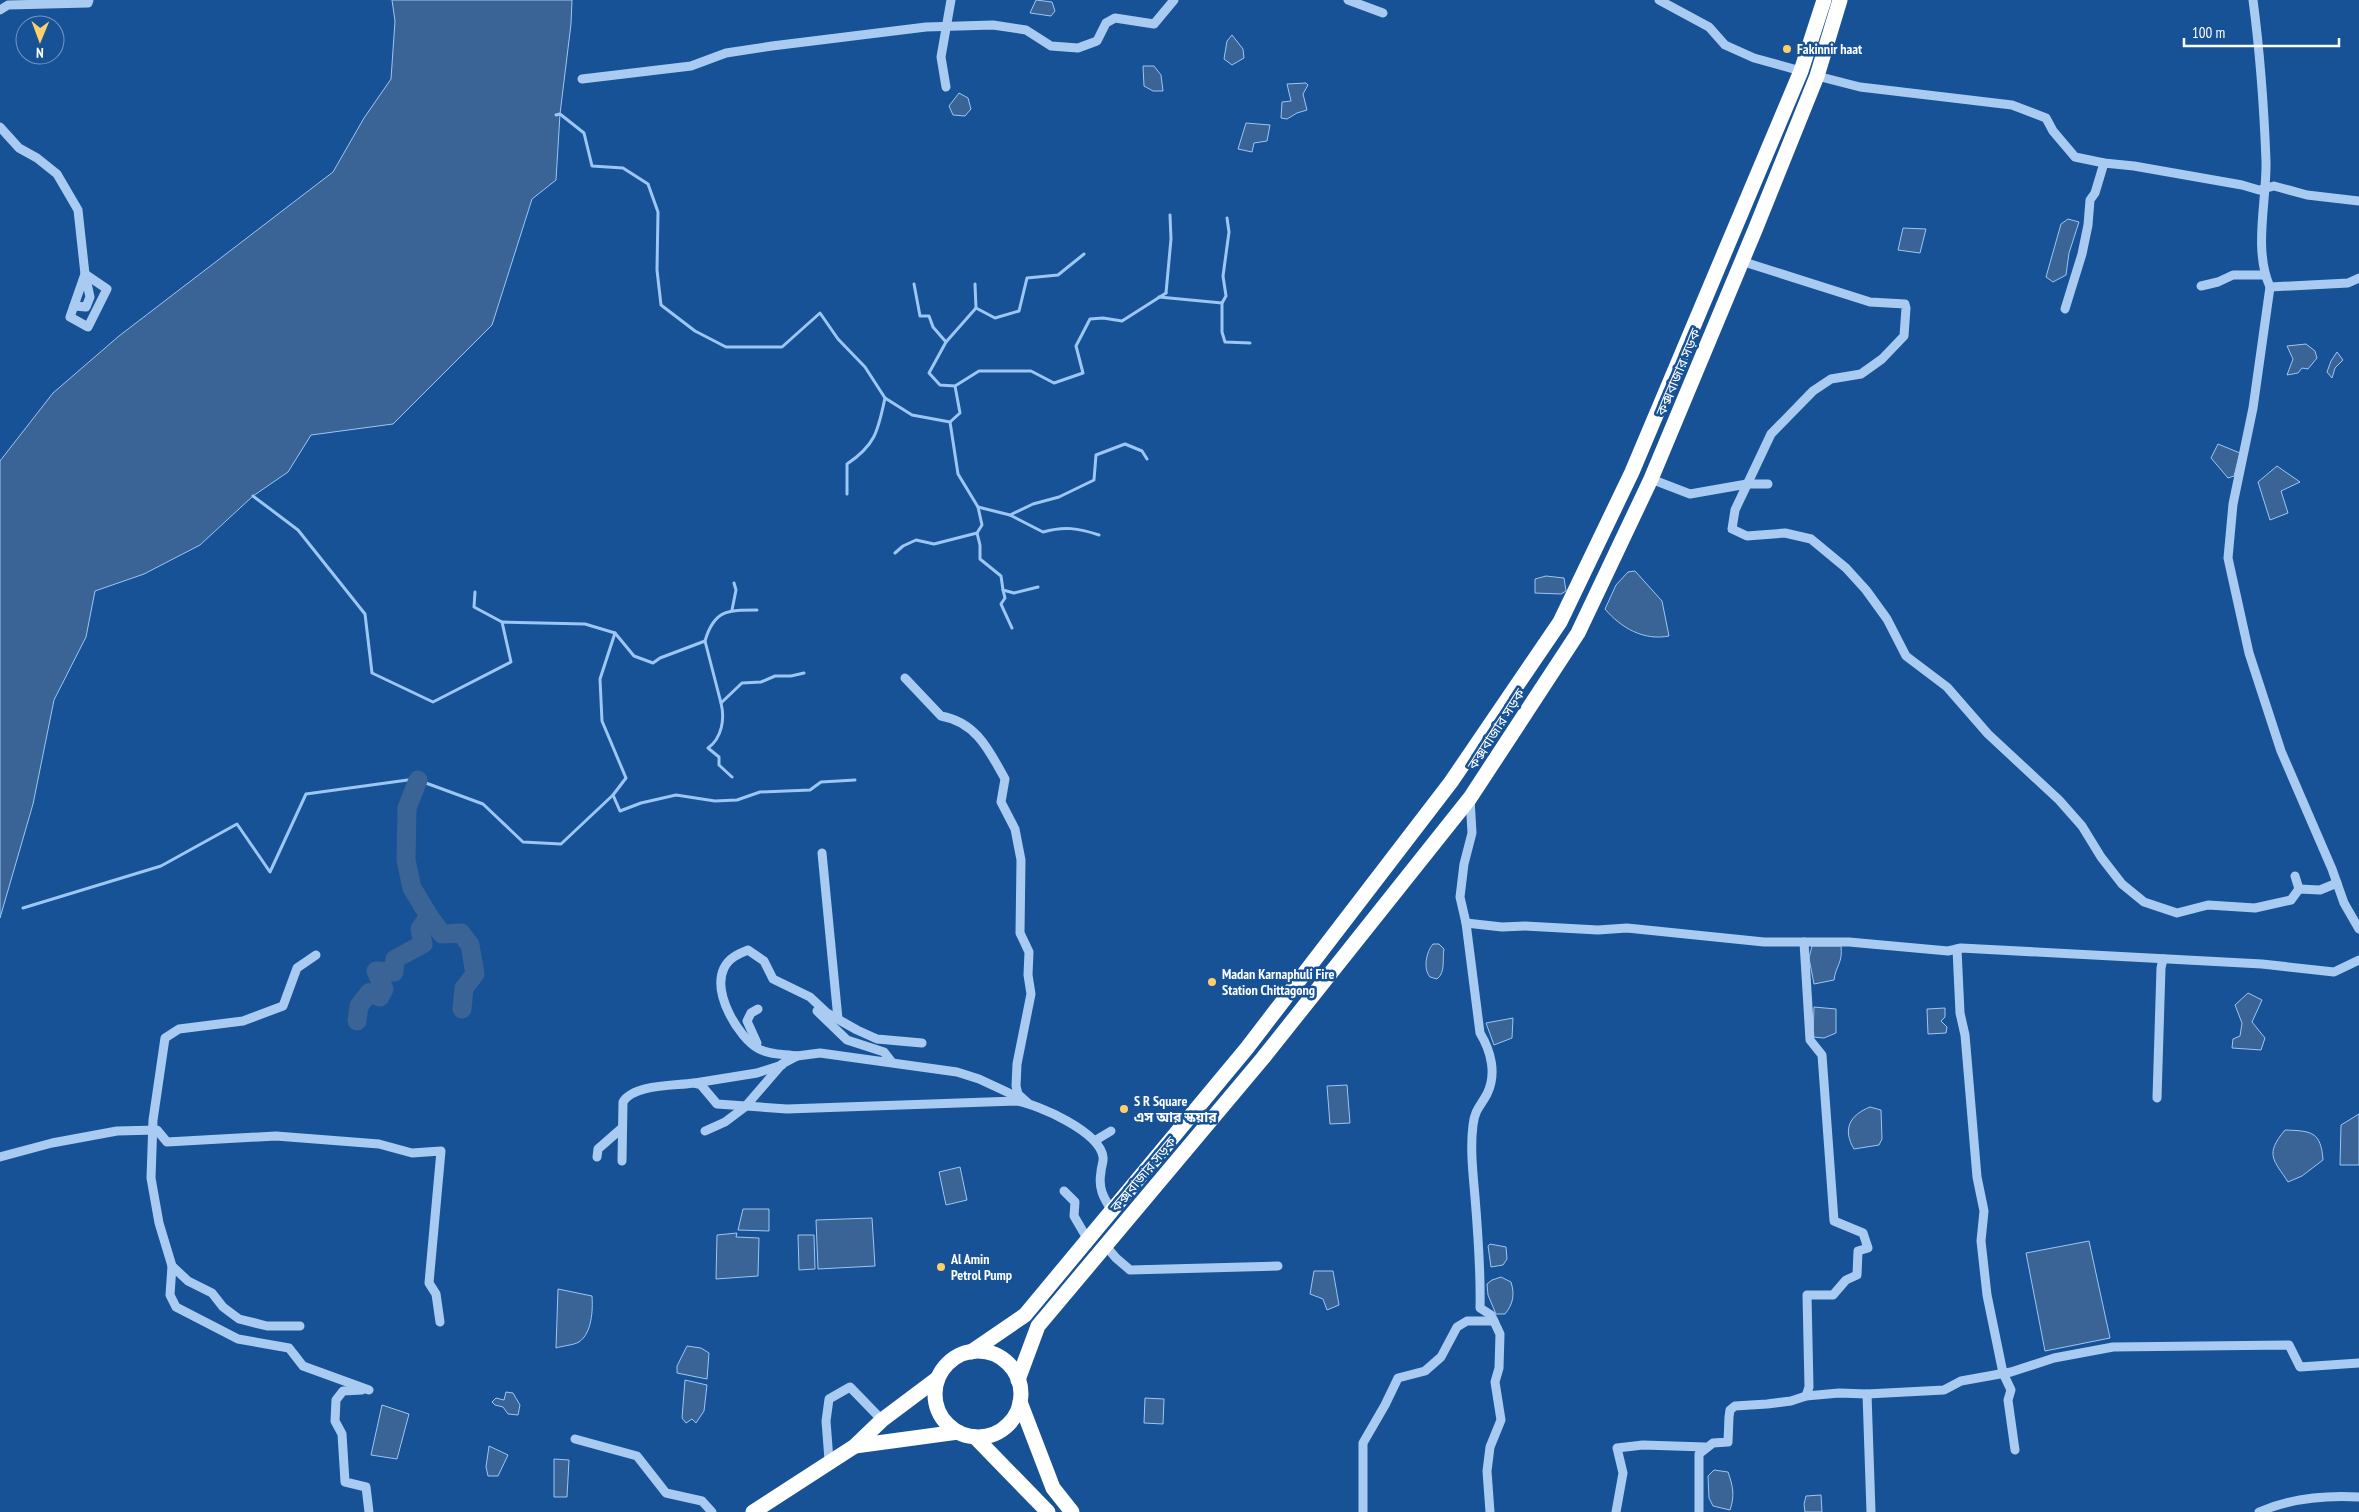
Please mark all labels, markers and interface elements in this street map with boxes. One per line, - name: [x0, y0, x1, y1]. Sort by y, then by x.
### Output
- north arrow: [15, 15, 65, 65]
- scale bar: [2184, 15, 2339, 47]
- text: 100 m: [2192, 23, 2225, 42]
- place label: Fakinnir haat: [1797, 40, 1862, 58]
- marker: Fakinnir haat: [1781, 43, 1793, 55]
- text: N: [36, 44, 44, 62]
- street label: কক্সবাজার সড়ক: [1651, 325, 1705, 419]
- street label: কক্সবাজার সড়ক: [1463, 685, 1529, 774]
- place label: Madan Karnaphuli Fire Station Chittagong: [1222, 965, 1335, 999]
- marker: Madan Karnaphuli Fire Station Chittagong: [1206, 976, 1218, 988]
- place label: S R Square এস আর স্কয়ার: [1134, 1092, 1217, 1126]
- marker: S R Square এস আর স্কয়ার: [1118, 1103, 1130, 1115]
- street label: কক্সবাজার সড়ক: [1106, 1132, 1180, 1216]
- place label: Al Amin Petrol Pump: [950, 1250, 1012, 1284]
- marker: Al Amin Petrol Pump: [935, 1261, 947, 1273]

